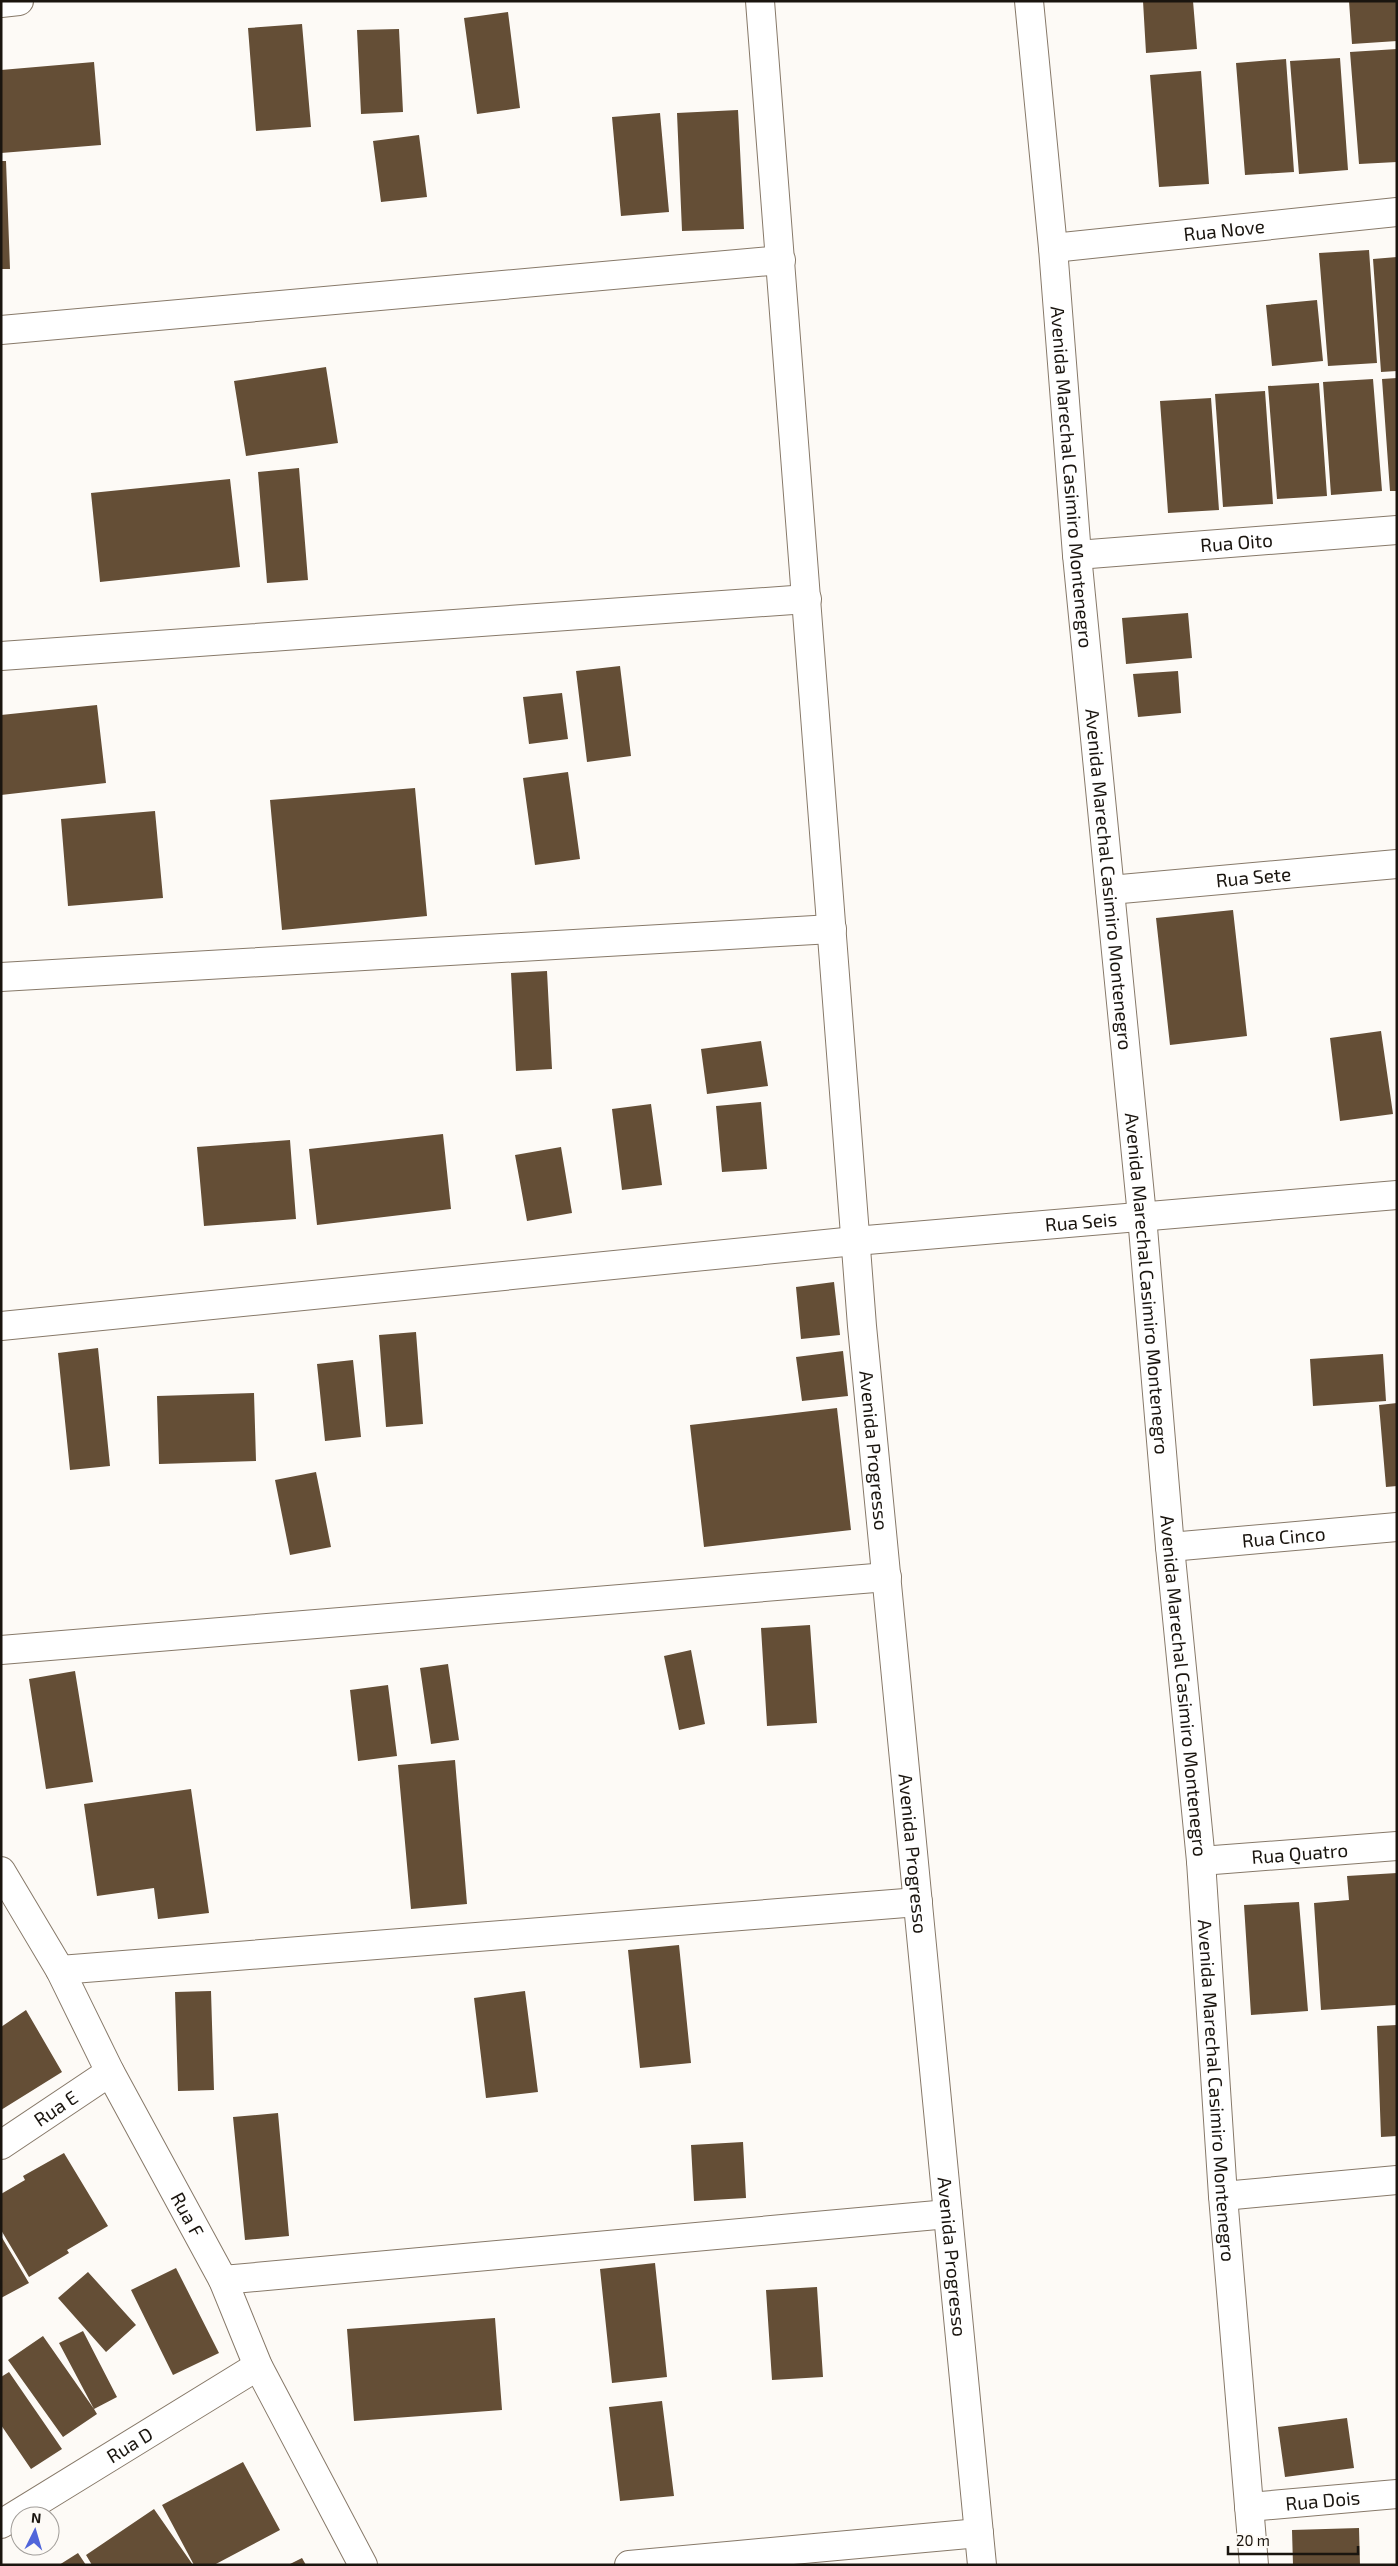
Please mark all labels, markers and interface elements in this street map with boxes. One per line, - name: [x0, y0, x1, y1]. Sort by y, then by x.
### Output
- street label: Rua Nove: [1182, 214, 1266, 245]
- street label: Avenida Marechal Casimiro Montenegro: [1047, 305, 1098, 649]
- street label: Rua Oito: [1199, 528, 1274, 556]
- street label: Avenida Marechal Casimiro Montenegro: [1081, 707, 1138, 1051]
- street label: Rua Sete: [1215, 862, 1292, 891]
- street label: Avenida Marechal Casimiro Montenegro: [1121, 1111, 1174, 1455]
- street label: Rua Seis: [1044, 1207, 1118, 1236]
- street label: Avenida Progresso: [855, 1369, 894, 1532]
- street label: Avenida Marechal Casimiro Montenegro: [1156, 1514, 1213, 1858]
- street label: Rua Cinco: [1241, 1521, 1326, 1552]
- street label: Avenida Progresso: [894, 1773, 933, 1935]
- street label: Rua Quatro: [1251, 1838, 1349, 1868]
- street label: Avenida Marechal Casimiro Montenegro: [1194, 1918, 1240, 2263]
- street label: Rua E: [29, 2085, 82, 2131]
- street label: Avenida Progresso: [933, 2176, 972, 2338]
- street label: Rua F: [166, 2188, 209, 2241]
- street label: Rua D: [102, 2422, 157, 2467]
- street label: Rua Dois: [1284, 2485, 1361, 2515]
- north arrow: [10, 2506, 60, 2556]
- text: N: [30, 2509, 42, 2526]
- scale bar: [1228, 2524, 1358, 2556]
- text: 20 m: [1236, 2531, 1270, 2549]

